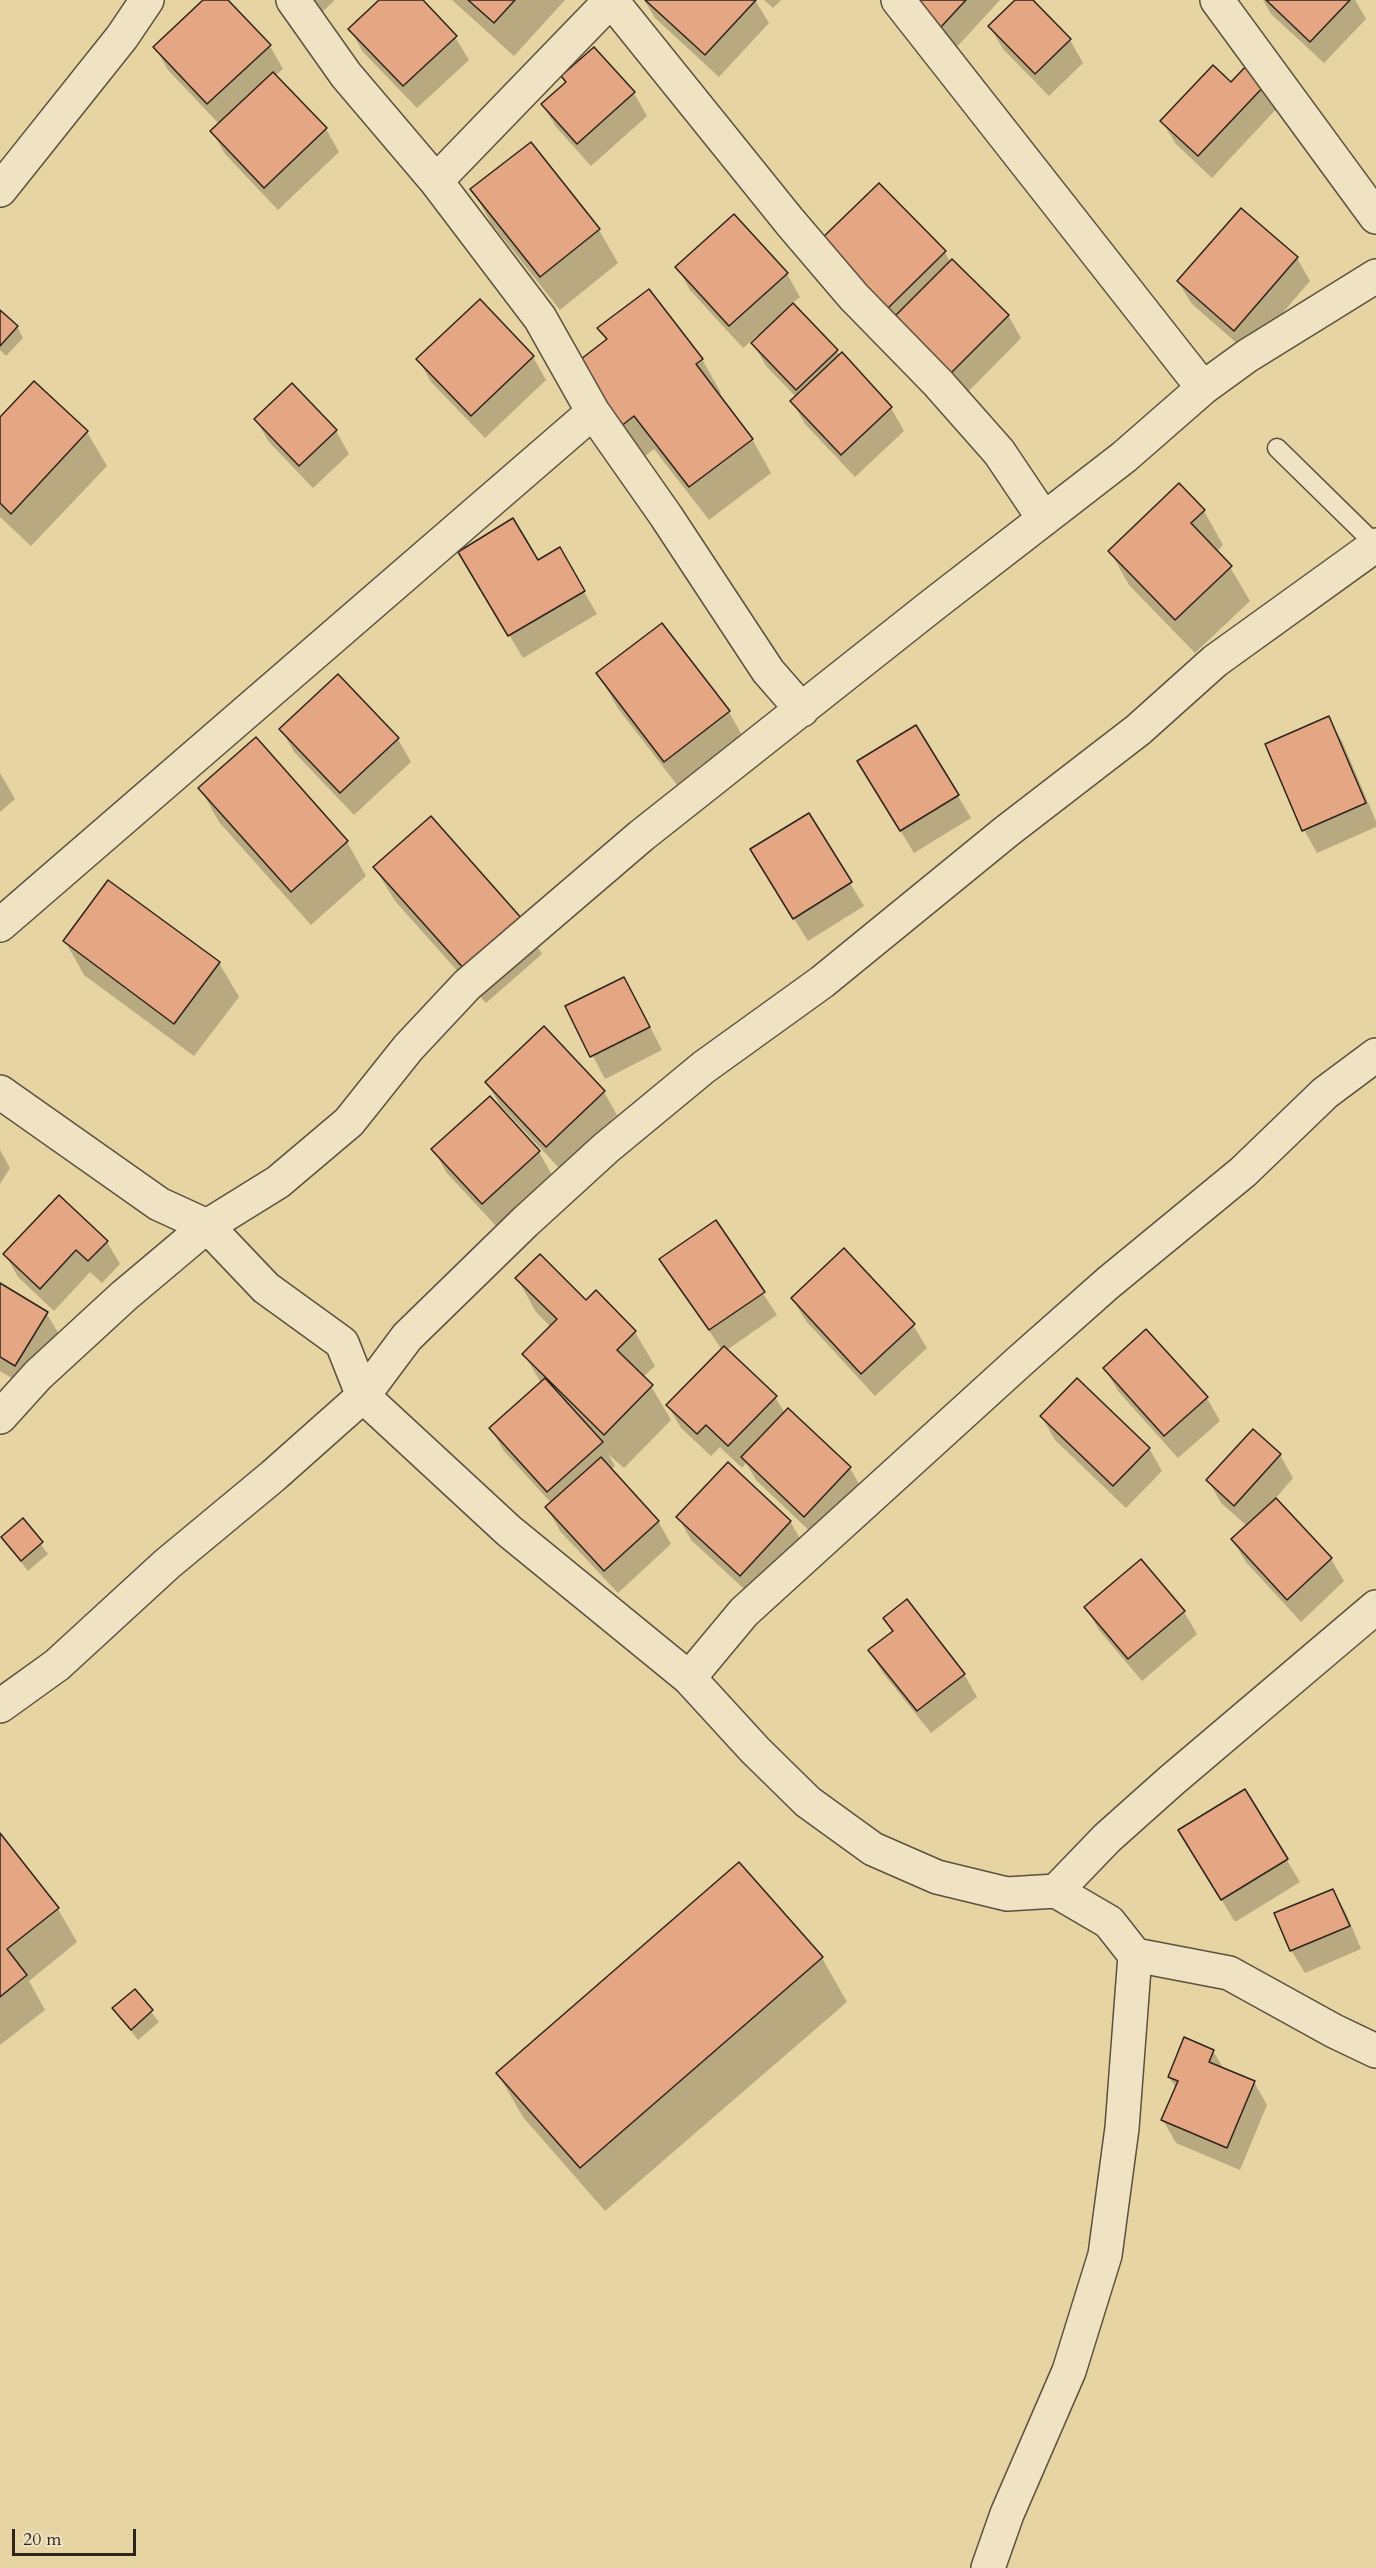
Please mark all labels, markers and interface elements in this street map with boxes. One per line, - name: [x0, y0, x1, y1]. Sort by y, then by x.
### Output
- scale bar: [15, 2517, 140, 2555]
- text: 20 m: [23, 2527, 62, 2552]

